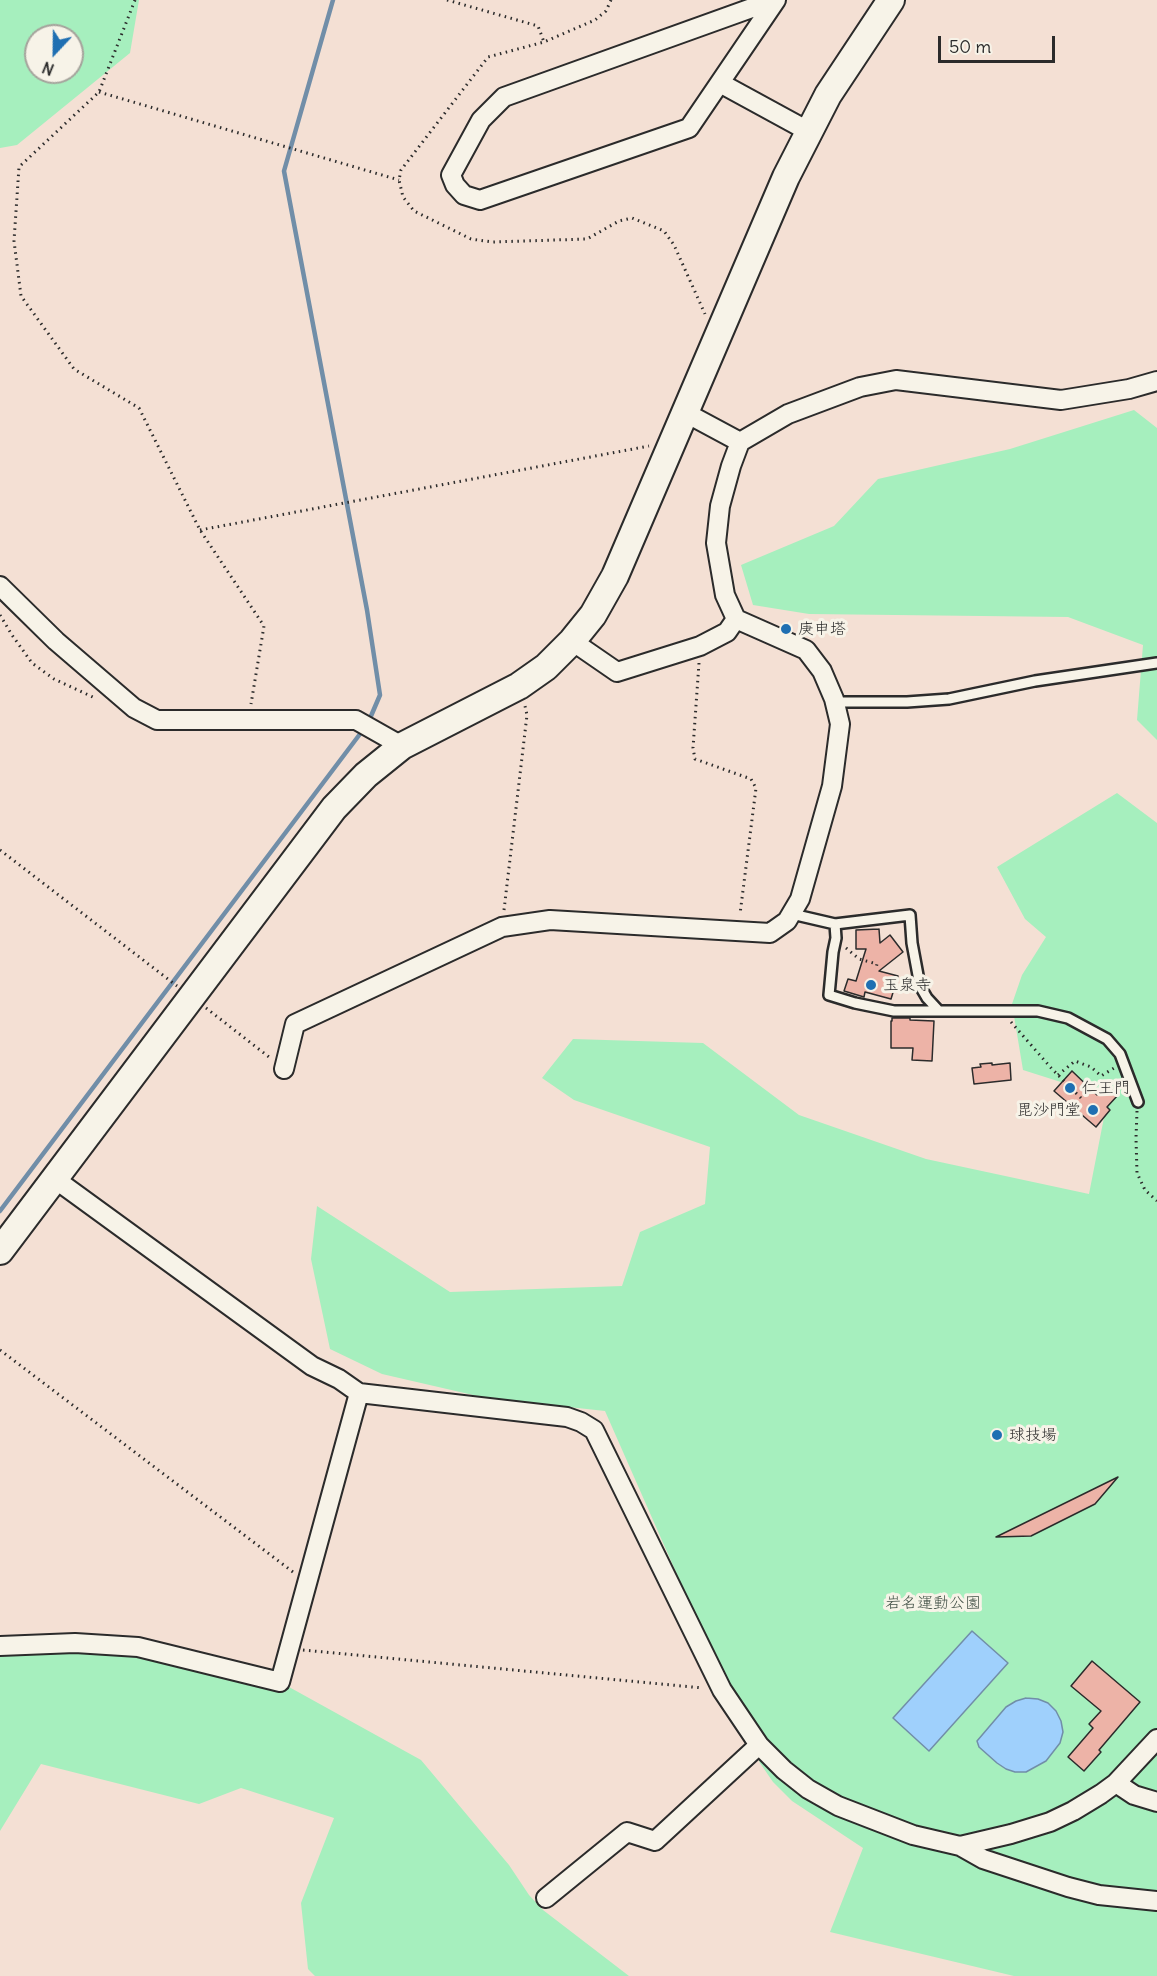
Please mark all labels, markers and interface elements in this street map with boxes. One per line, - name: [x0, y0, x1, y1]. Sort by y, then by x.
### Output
- north arrow: [24, 24, 84, 84]
- scale bar: [941, 24, 1058, 62]
- text: 50 m: [949, 35, 991, 58]
- text: N: [39, 57, 57, 80]
- place label: 庚申塔: [798, 619, 846, 639]
- marker: 庚申塔: [779, 622, 793, 636]
- place label: 玉泉寺: [883, 975, 931, 995]
- marker: 玉泉寺: [864, 978, 878, 992]
- place label: 仁王門: [1082, 1078, 1130, 1098]
- marker: 仁王門: [1063, 1081, 1077, 1095]
- place label: 毘沙門堂: [1017, 1100, 1081, 1120]
- marker: 毘沙門堂: [1086, 1103, 1100, 1117]
- place label: 球技場: [1009, 1425, 1057, 1445]
- marker: 球技場: [990, 1428, 1004, 1442]
- park label: 岩名運動公園: [885, 1593, 981, 1613]

